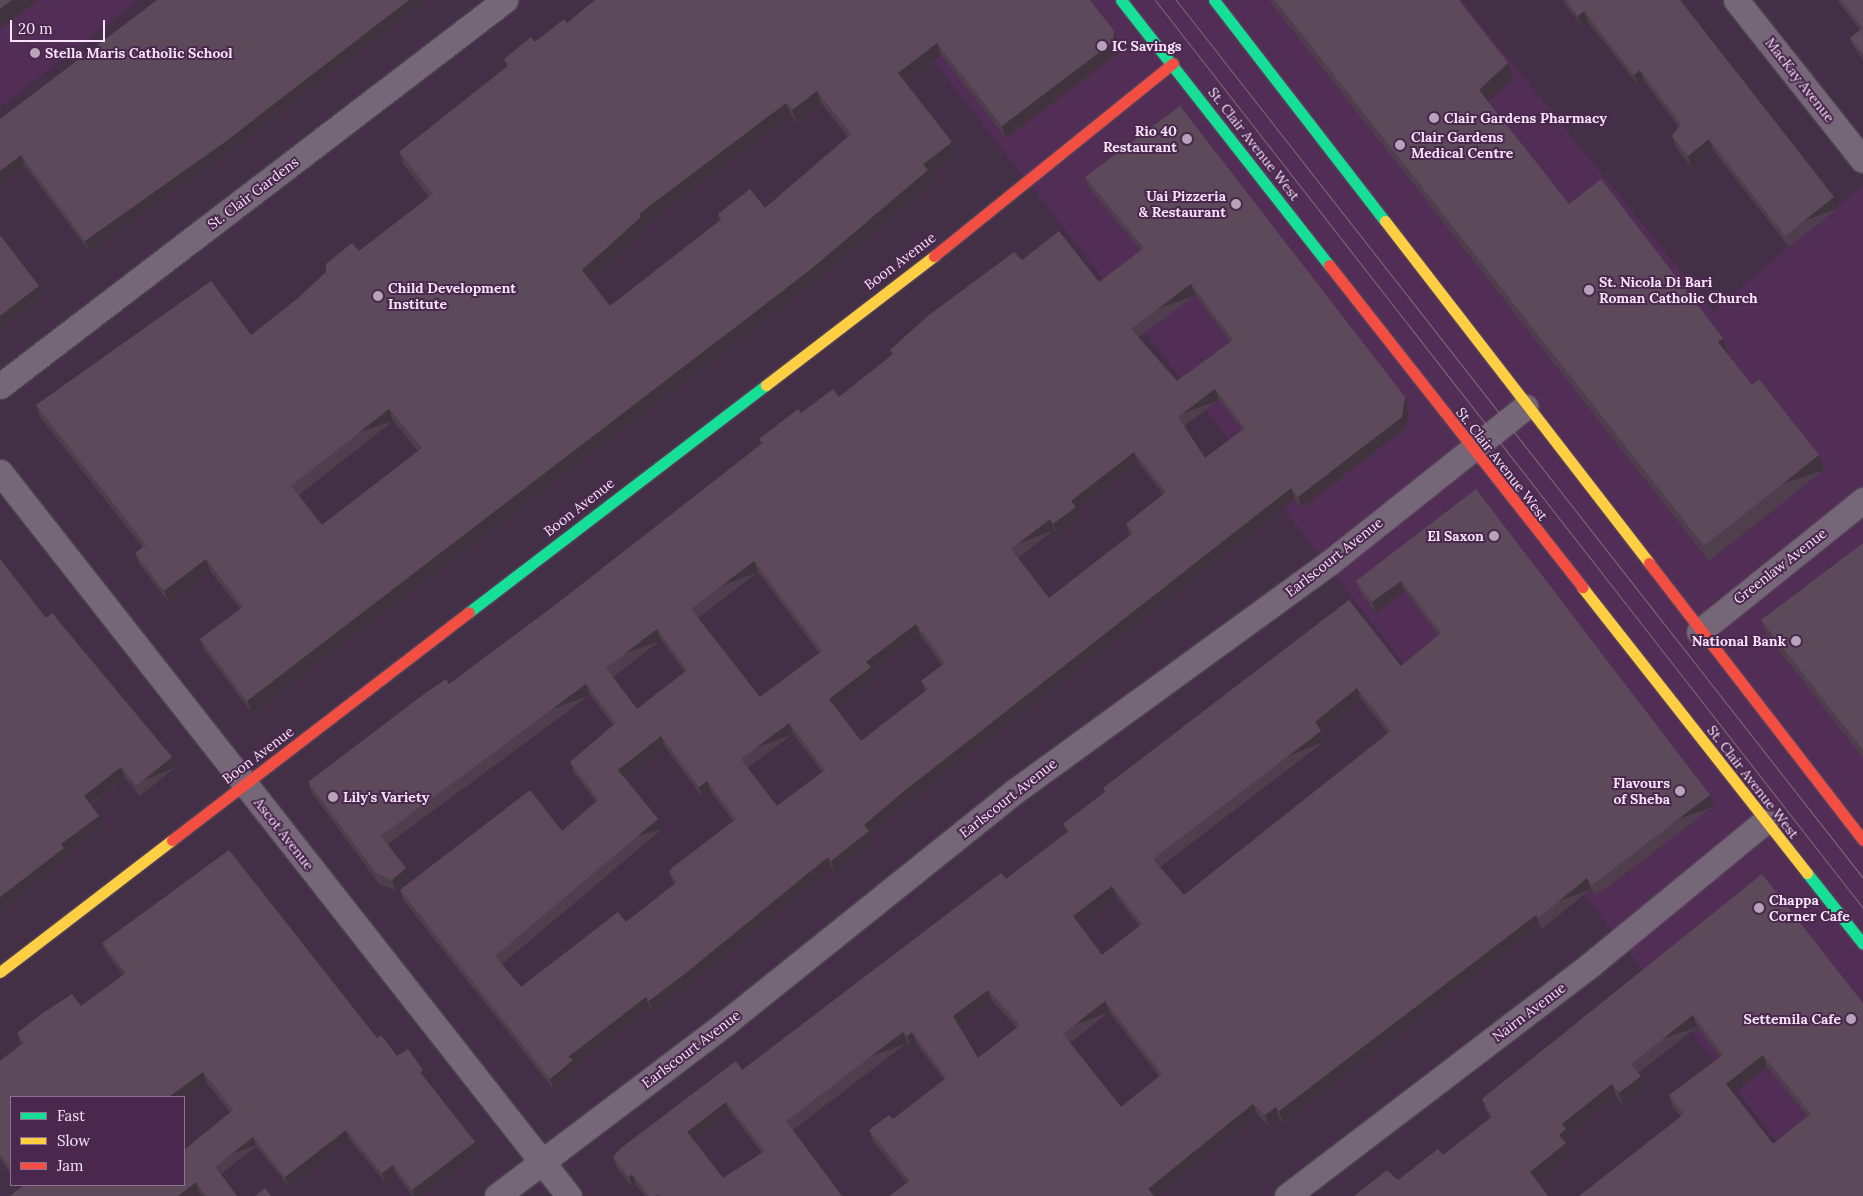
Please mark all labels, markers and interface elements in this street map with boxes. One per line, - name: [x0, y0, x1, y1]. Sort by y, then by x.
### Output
- scale bar: [12, 10, 108, 42]
- text: 20 m: [18, 19, 53, 38]
- street label: MacKay Avenue: [1762, 34, 1838, 126]
- place label: IC Savings: [1112, 38, 1182, 54]
- marker: IC Savings: [1096, 40, 1108, 52]
- place label: Stella Maris Catholic School: [45, 45, 233, 61]
- marker: Stella Maris Catholic School: [29, 47, 41, 59]
- street label: St. Clair Avenue West: [1205, 84, 1303, 204]
- place label: Clair Gardens Pharmacy: [1444, 110, 1607, 126]
- marker: Clair Gardens Pharmacy: [1428, 112, 1440, 124]
- place label: Rio 40 Restaurant: [1103, 123, 1177, 156]
- place label: Clair Gardens Medical Centre: [1411, 129, 1513, 162]
- marker: Rio 40 Restaurant: [1181, 133, 1193, 145]
- marker: Clair Gardens Medical Centre: [1393, 138, 1407, 152]
- street label: St. Clair Gardens: [204, 153, 302, 233]
- place label: Uai Pizzeria & Restaurant: [1139, 188, 1226, 220]
- marker: Uai Pizzeria & Restaurant: [1230, 198, 1242, 210]
- street label: Boon Avenue: [861, 229, 939, 293]
- place label: St. Nicola Di Bari Roman Catholic Church: [1599, 274, 1758, 306]
- place label: Child Development Institute: [388, 280, 516, 312]
- marker: St. Nicola Di Bari Roman Catholic Church: [1583, 284, 1595, 296]
- marker: Child Development Institute: [372, 290, 384, 302]
- street label: St. Clair Avenue West: [1453, 404, 1551, 524]
- street label: Boon Avenue: [540, 474, 618, 540]
- street label: Earlscourt Avenue: [1282, 514, 1386, 600]
- street label: Greenlaw Avenue: [1730, 524, 1830, 608]
- place label: El Saxon: [1427, 528, 1484, 544]
- marker: El Saxon: [1488, 530, 1500, 542]
- place label: National Bank: [1692, 633, 1786, 649]
- marker: National Bank: [1790, 635, 1802, 647]
- street label: St. Clair Avenue West: [1704, 722, 1802, 842]
- street label: Boon Avenue: [219, 723, 297, 787]
- street label: Earlscourt Avenue: [956, 755, 1060, 841]
- place label: Flavours of Sheba: [1613, 775, 1670, 808]
- marker: Flavours of Sheba: [1674, 785, 1686, 797]
- place label: Lily's Variety: [343, 789, 429, 805]
- marker: Lily's Variety: [327, 791, 339, 803]
- street label: Ascot Avenue: [250, 794, 318, 874]
- place label: Chappa Corner Cafe: [1769, 892, 1850, 924]
- marker: Chappa Corner Cafe: [1753, 902, 1765, 914]
- street label: Nairn Avenue: [1489, 979, 1569, 1045]
- street label: Earlscourt Avenue: [638, 1007, 744, 1091]
- place label: Settemila Cafe: [1744, 1011, 1841, 1027]
- marker: Settemila Cafe: [1845, 1013, 1857, 1025]
- legend: [10, 1096, 185, 1186]
- text: Fast: [57, 1106, 85, 1125]
- text: Slow: [57, 1131, 90, 1150]
- text: Jam: [57, 1156, 84, 1175]

